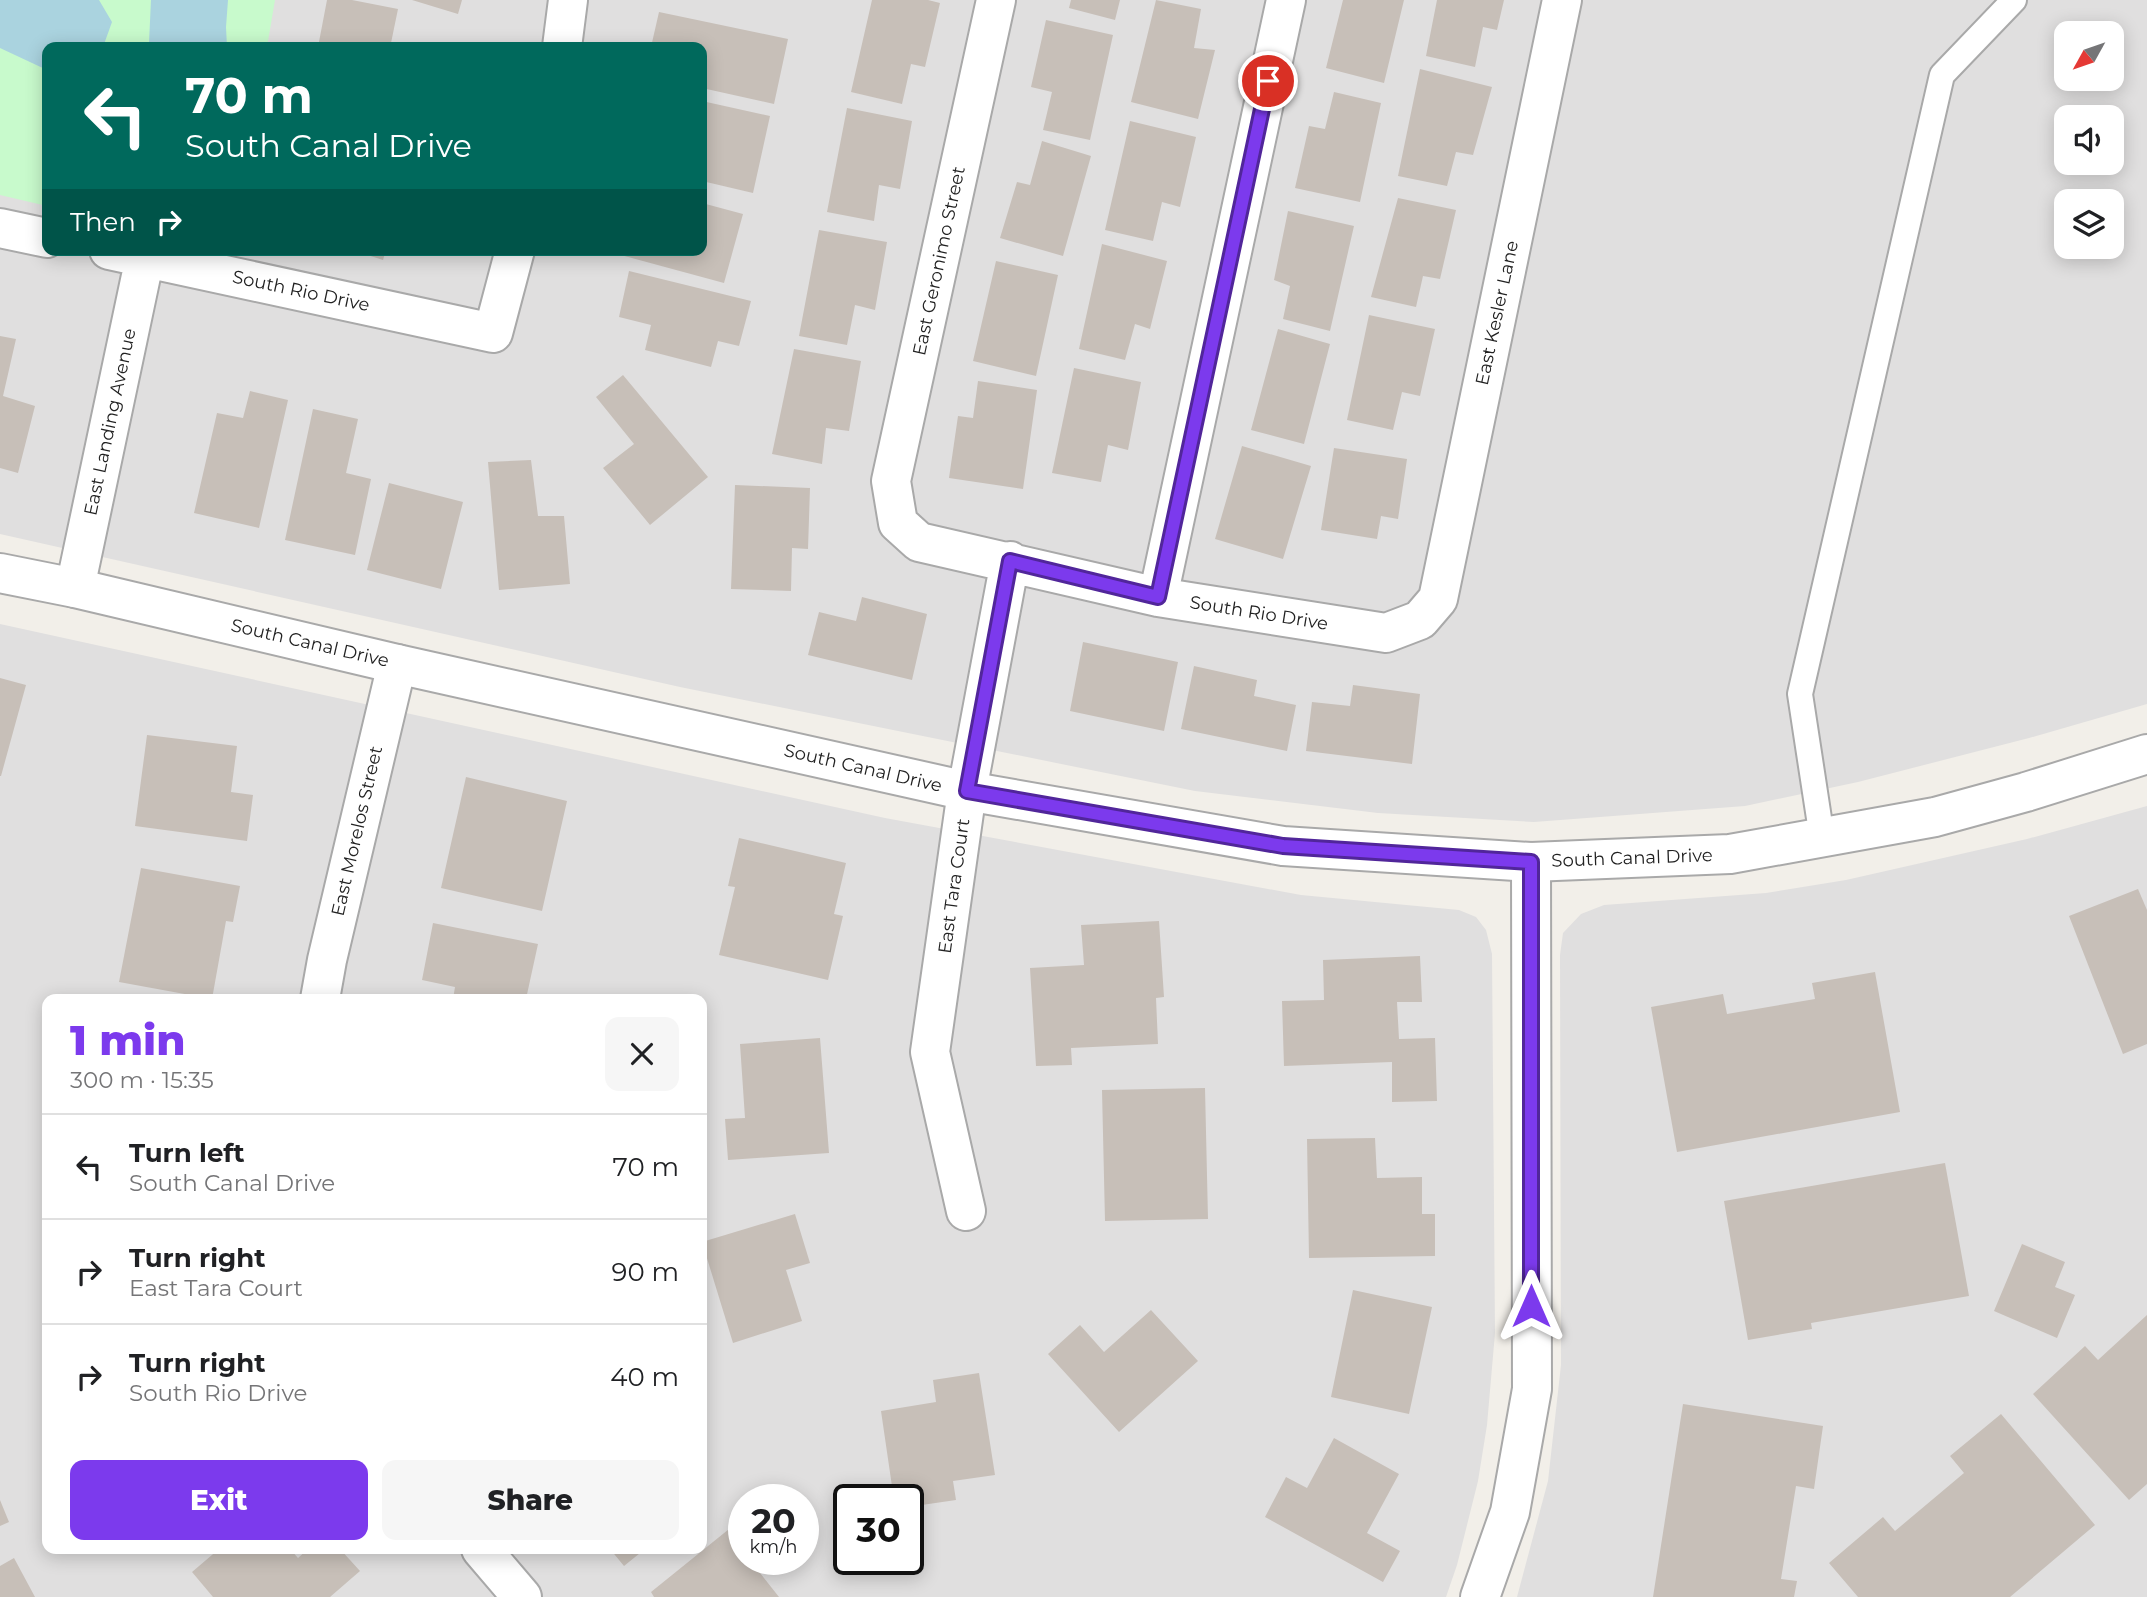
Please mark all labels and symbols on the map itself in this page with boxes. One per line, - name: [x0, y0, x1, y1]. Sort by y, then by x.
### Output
- north arrow: [2054, 21, 2124, 91]
- pin: [1238, 51, 1298, 111]
- street label: East Geronimo Street: [908, 164, 970, 358]
- street label: East Kesler Lane: [1471, 239, 1523, 387]
- street label: South Rio Drive: [230, 266, 372, 316]
- street label: East Landing Avenue: [79, 326, 141, 518]
- street label: South Rio Drive: [1188, 591, 1330, 635]
- street label: South Canal Drive: [229, 614, 391, 672]
- street label: South Canal Drive: [782, 739, 944, 797]
- street label: East Morelos Street: [327, 744, 387, 918]
- street label: East Tara Court: [934, 817, 974, 955]
- street label: South Canal Drive: [1551, 844, 1713, 872]
- position arrow: [1494, 1269, 1568, 1343]
- speed limit sign: 30: [833, 1484, 924, 1575]

